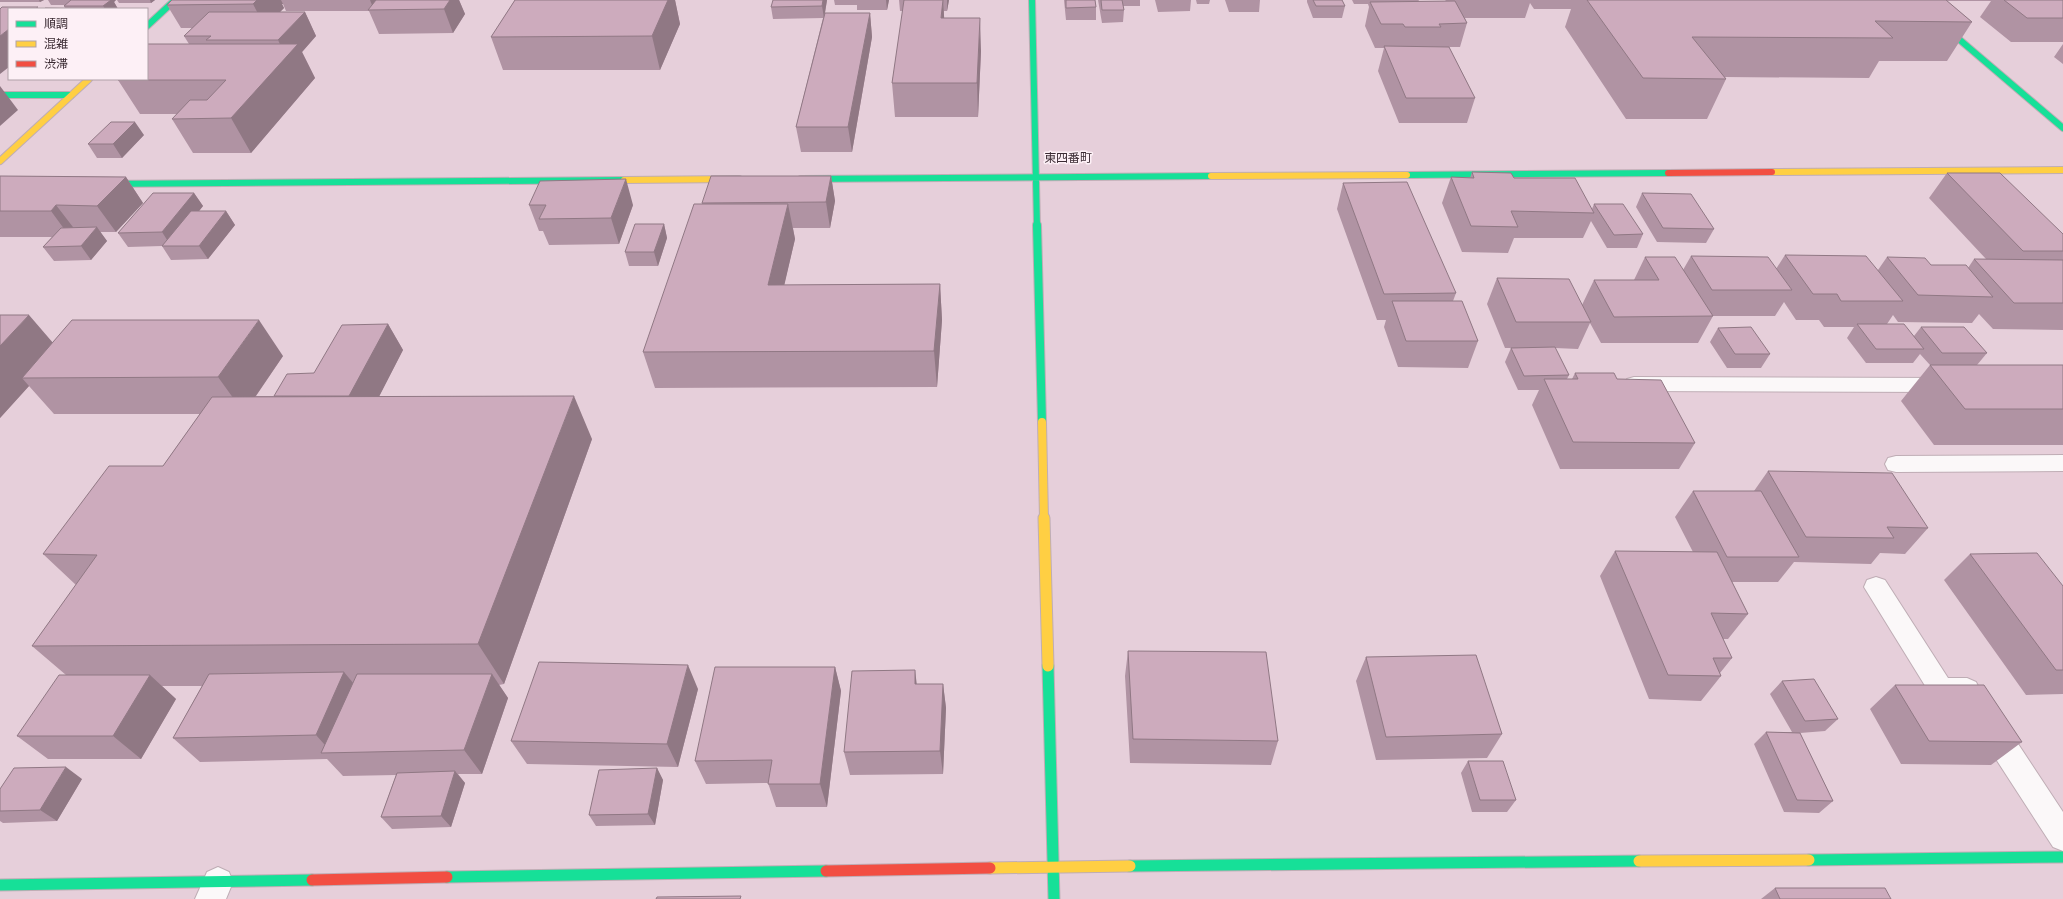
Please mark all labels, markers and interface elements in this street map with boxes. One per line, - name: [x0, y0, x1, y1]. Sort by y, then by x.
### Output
- legend: [8, 8, 148, 80]
- text: 順調: [44, 17, 68, 31]
- text: 混雑: [44, 37, 68, 51]
- text: 渋滞: [44, 57, 68, 71]
- district label: 東四番町: [1044, 151, 1092, 165]

